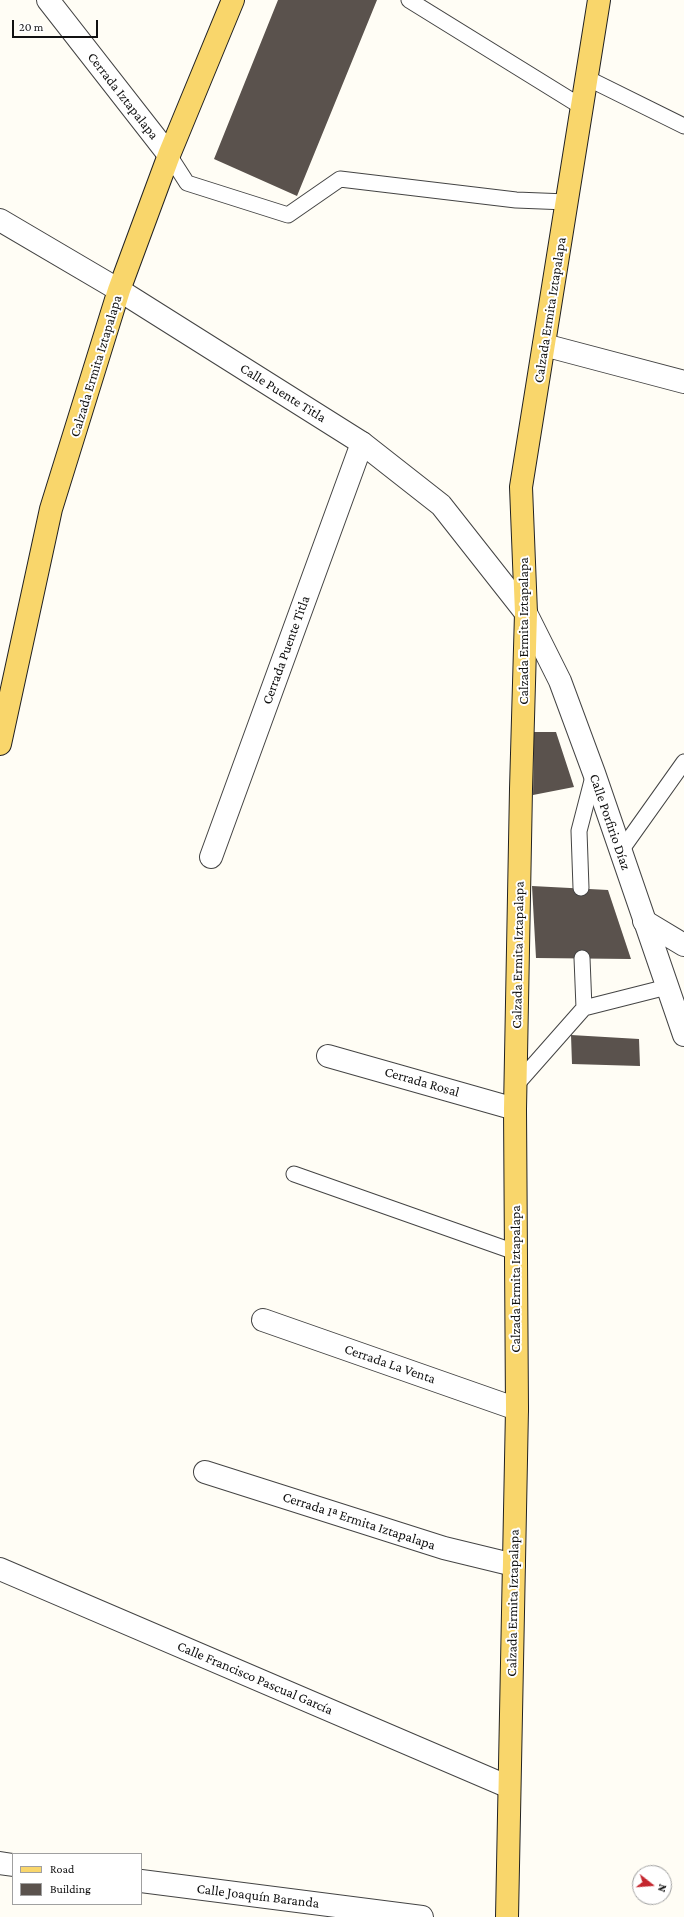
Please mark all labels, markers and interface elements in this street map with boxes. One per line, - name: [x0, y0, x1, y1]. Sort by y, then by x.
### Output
- scale bar: [14, 12, 100, 38]
- text: 20 m: [19, 20, 43, 34]
- street label: Cerrada Iztapalapa: [84, 49, 162, 143]
- street label: Calzada Ermita Iztapalapa: [530, 236, 570, 384]
- street label: Calzada Ermita Iztapalapa: [66, 293, 126, 439]
- street label: Calle Puente Titla: [237, 360, 329, 426]
- street label: Calzada Ermita Iztapalapa: [516, 557, 532, 705]
- street label: Cerrada Puente Titla: [259, 593, 313, 707]
- street label: Calle Porfirio Díaz: [586, 772, 634, 872]
- street label: Calzada Ermita Iztapalapa: [508, 881, 528, 1029]
- street label: Cerrada Rosal: [383, 1063, 461, 1101]
- street label: Calzada Ermita Iztapalapa: [508, 1205, 524, 1353]
- street label: Cerrada La Venta: [342, 1341, 438, 1387]
- street label: Cerrada 1ª Ermita Iztapalapa: [280, 1488, 438, 1554]
- street label: Calzada Ermita Iztapalapa: [503, 1529, 523, 1677]
- street label: Calle Francisco Pascual García: [175, 1638, 335, 1718]
- legend: [12, 1853, 142, 1905]
- text: Road: [50, 1862, 74, 1876]
- north arrow: [632, 1865, 672, 1905]
- street label: Calle Joaquín Baranda: [196, 1880, 320, 1912]
- text: Building: [50, 1882, 91, 1896]
- text: N: [656, 1883, 669, 1894]

